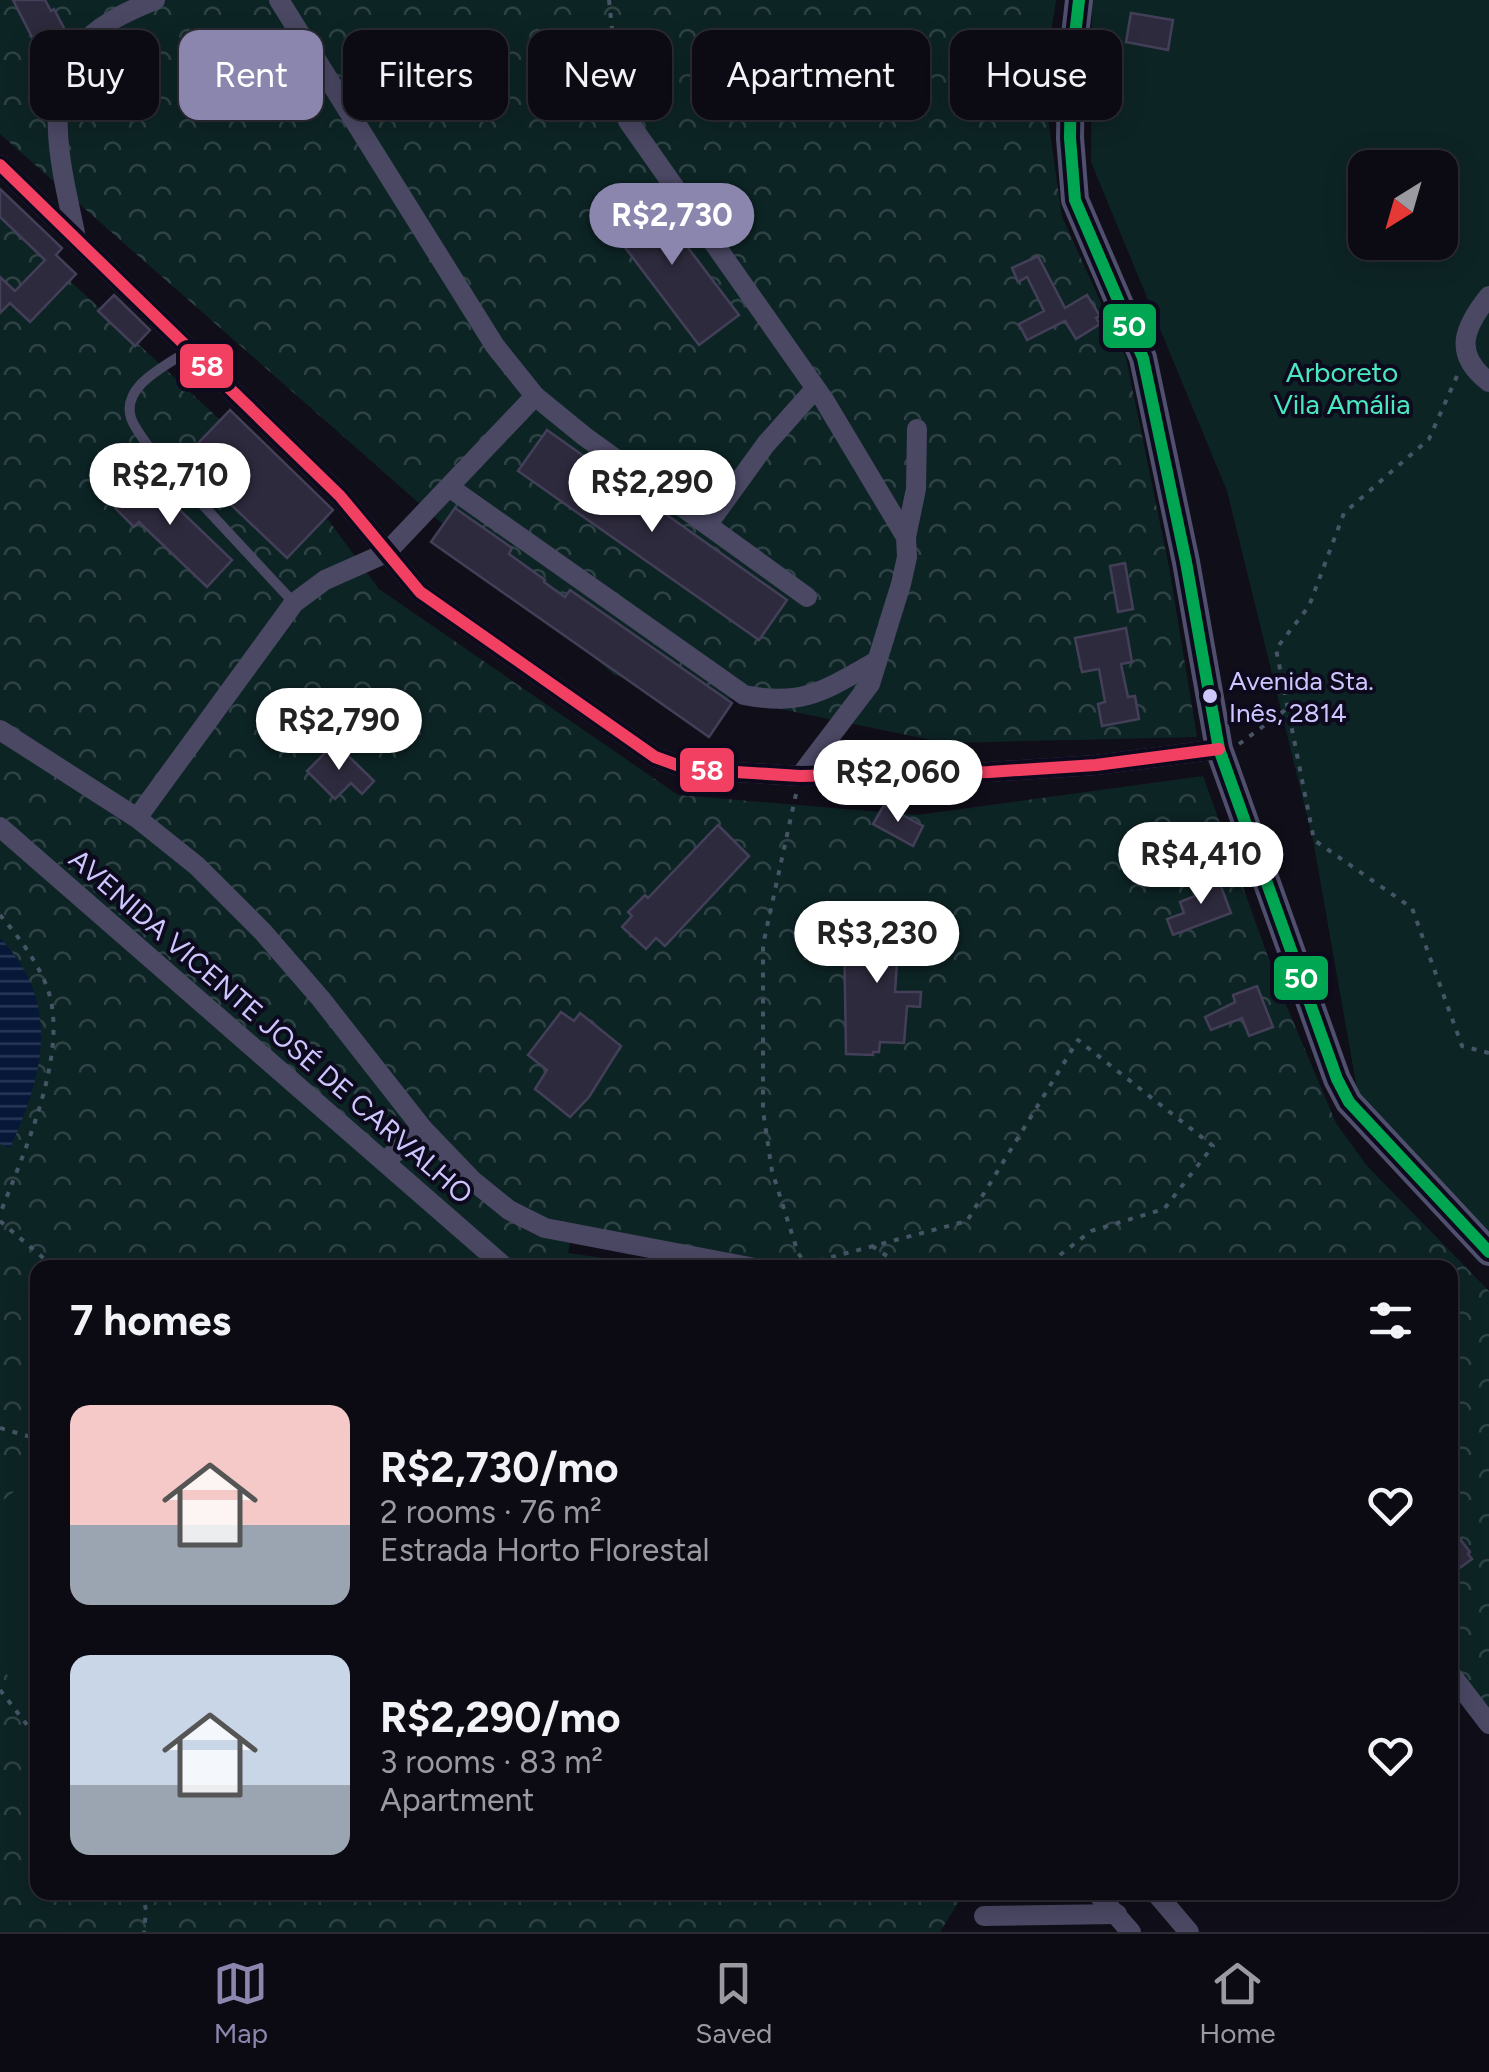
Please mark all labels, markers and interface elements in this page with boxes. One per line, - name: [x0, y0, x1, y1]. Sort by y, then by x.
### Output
- chip: Buy: [30, 30, 159, 120]
- chip: Rent: [179, 30, 323, 120]
- chip: Filters: [343, 30, 508, 120]
- chip: New: [528, 30, 672, 120]
- chip: Apartment: [692, 30, 930, 120]
- chip: House: [950, 30, 1122, 120]
- north arrow: [1348, 150, 1458, 260]
- map controls: [1348, 150, 1458, 260]
- pin: R$2,730: [580, 183, 764, 268]
- text: R$2,730: [611, 196, 733, 234]
- line badge: 50: [1101, 302, 1158, 350]
- text: 50: [1112, 309, 1146, 343]
- line badge: 58: [178, 342, 235, 390]
- text: 58: [190, 349, 224, 383]
- park label: Arboreto Vila Amália: [1273, 355, 1411, 421]
- pin: R$2,710: [78, 443, 262, 528]
- pin: R$2,290: [560, 450, 744, 535]
- text: R$2,710: [111, 456, 229, 494]
- text: R$2,290: [591, 463, 713, 501]
- place label: Avenida Sta. Inês, 2814: [1229, 665, 1374, 729]
- marker: Avenida Sta. Inês, 2814: [1200, 686, 1220, 706]
- pin: R$2,790: [247, 688, 431, 773]
- text: R$2,790: [278, 701, 400, 739]
- pin: R$2,060: [806, 740, 990, 825]
- line badge: 58: [678, 746, 736, 794]
- text: 58: [690, 753, 724, 787]
- text: R$2,060: [835, 753, 961, 791]
- pin: R$4,410: [1109, 822, 1293, 907]
- text: R$4,410: [1140, 835, 1262, 873]
- street label: AVENIDA VICENTE JOSÉ DE CARVALHO: [62, 842, 480, 1210]
- pin: R$3,230: [785, 901, 969, 986]
- text: R$3,230: [816, 914, 938, 952]
- line badge: 50: [1272, 954, 1330, 1002]
- text: 50: [1284, 961, 1318, 995]
- icon: filters: [1363, 1293, 1418, 1348]
- text: 7 homes: [70, 1295, 231, 1346]
- text: R$2,730/mo: [380, 1442, 619, 1493]
- icon: home: [150, 1445, 270, 1565]
- icon: heart: [1363, 1478, 1418, 1533]
- text: 2 rooms · 76 m²: [380, 1493, 602, 1531]
- text: Estrada Horto Florestal: [380, 1531, 710, 1569]
- text: R$2,290/mo: [380, 1692, 621, 1743]
- icon: home: [150, 1695, 270, 1815]
- icon: heart: [1363, 1728, 1418, 1783]
- text: 3 rooms · 83 m²: [380, 1743, 603, 1781]
- text: Apartment: [380, 1781, 534, 1819]
- tab: Map: [213, 1956, 268, 2050]
- tab: Saved: [695, 1956, 772, 2050]
- tab: Home: [1199, 1956, 1276, 2050]

